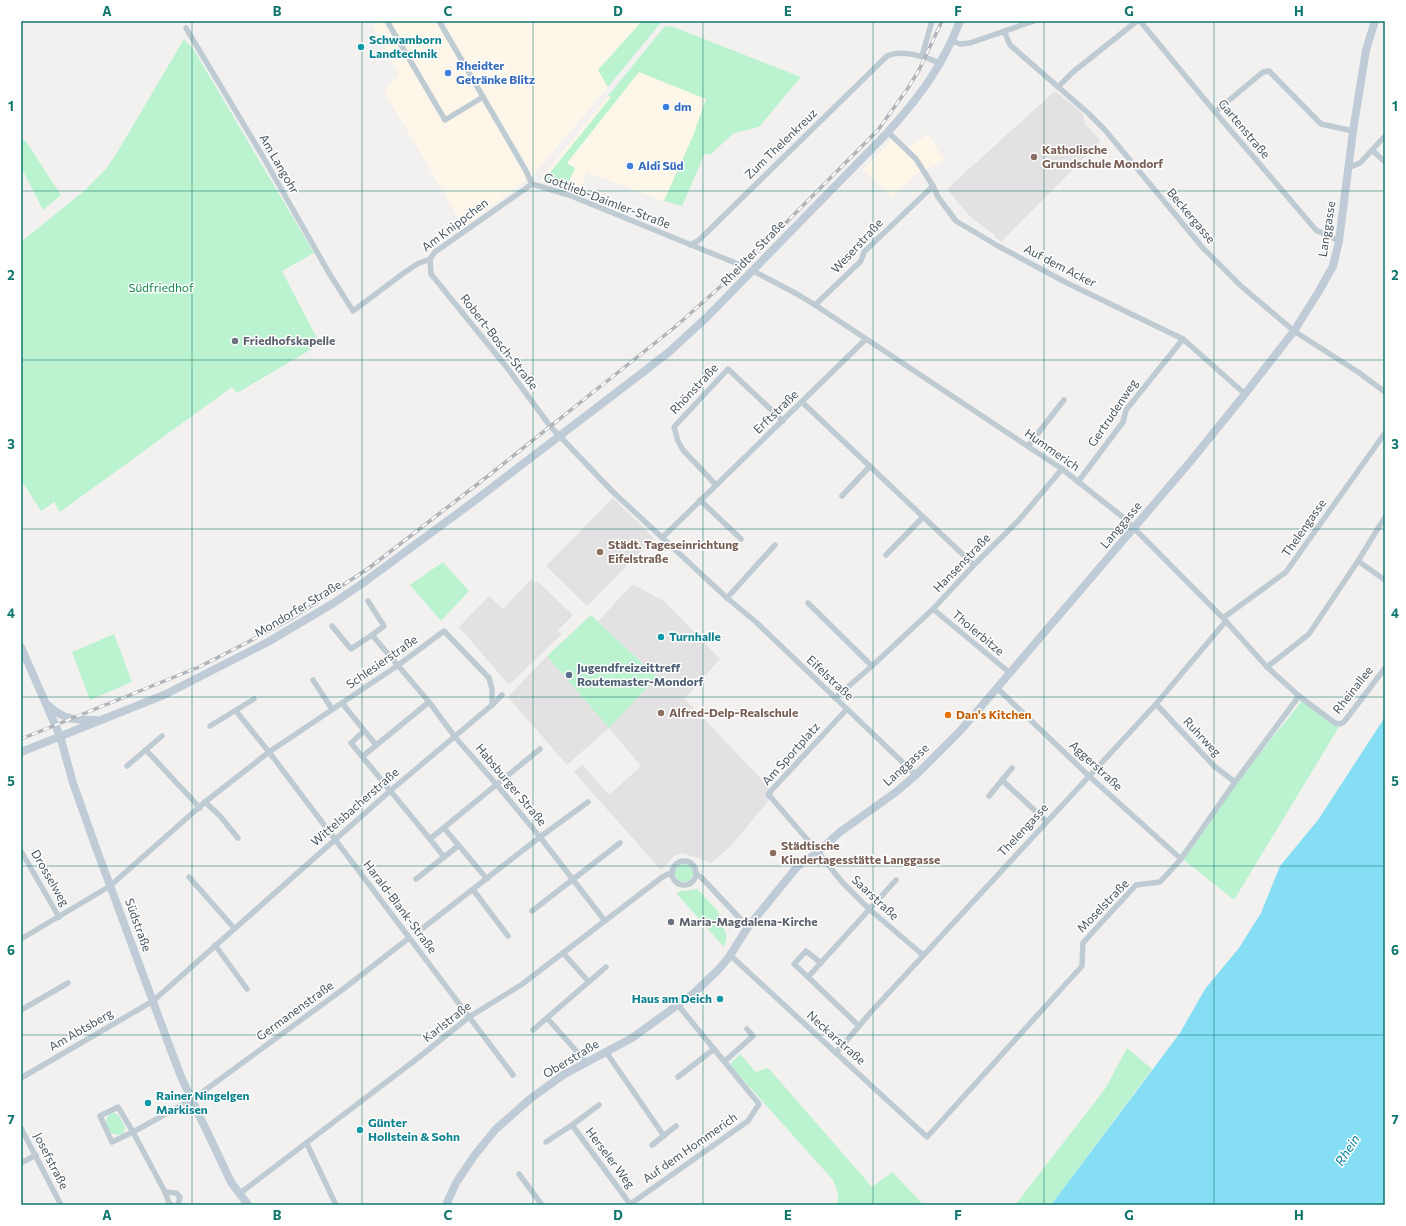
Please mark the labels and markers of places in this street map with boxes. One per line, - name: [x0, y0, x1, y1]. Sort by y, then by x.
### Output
- place label: Schwamborn Landtechnik: [369, 32, 442, 60]
- marker: Schwamborn Landtechnik: [356, 42, 366, 52]
- place label: Rheidter Getränke Blitz: [456, 58, 535, 86]
- marker: Rheidter Getränke Blitz: [443, 68, 453, 78]
- place label: dm: [674, 99, 692, 113]
- marker: dm: [661, 102, 671, 112]
- place label: Katholische Grundschule Mondorf: [1042, 142, 1163, 170]
- marker: Katholische Grundschule Mondorf: [1029, 152, 1039, 162]
- place label: Aldi Süd: [638, 158, 684, 172]
- marker: Aldi Süd: [625, 161, 635, 171]
- place label: Friedhofskapelle: [243, 333, 335, 347]
- marker: Friedhofskapelle: [230, 336, 240, 346]
- place label: Städt. Tageseinrichtung Eifelstraße: [608, 537, 739, 565]
- marker: Städt. Tageseinrichtung Eifelstraße: [595, 547, 605, 557]
- place label: Turnhalle: [669, 629, 721, 643]
- marker: Turnhalle: [656, 632, 666, 642]
- place label: Jugendfreizeittreff Routemaster-Mondorf: [577, 660, 704, 688]
- marker: Jugendfreizeittreff Routemaster-Mondorf: [564, 670, 574, 680]
- place label: Alfred-Delp-Realschule: [669, 705, 798, 719]
- place label: Dan's Kitchen: [956, 707, 1031, 721]
- marker: Alfred-Delp-Realschule: [656, 708, 666, 718]
- marker: Dan's Kitchen: [943, 710, 953, 720]
- place label: Städtische Kindertagesstätte Langgasse: [781, 838, 940, 866]
- marker: Städtische Kindertagesstätte Langgasse: [768, 848, 778, 858]
- place label: Maria-Magdalena-Kirche: [679, 914, 818, 928]
- marker: Maria-Magdalena-Kirche: [666, 917, 676, 927]
- place label: Haus am Deich: [632, 991, 712, 1005]
- marker: Haus am Deich: [715, 994, 725, 1004]
- place label: Rainer Ningelgen Markisen: [156, 1088, 250, 1116]
- marker: Rainer Ningelgen Markisen: [143, 1098, 153, 1108]
- place label: Günter Hollstein & Sohn: [368, 1115, 460, 1143]
- marker: Günter Hollstein & Sohn: [355, 1125, 365, 1135]

